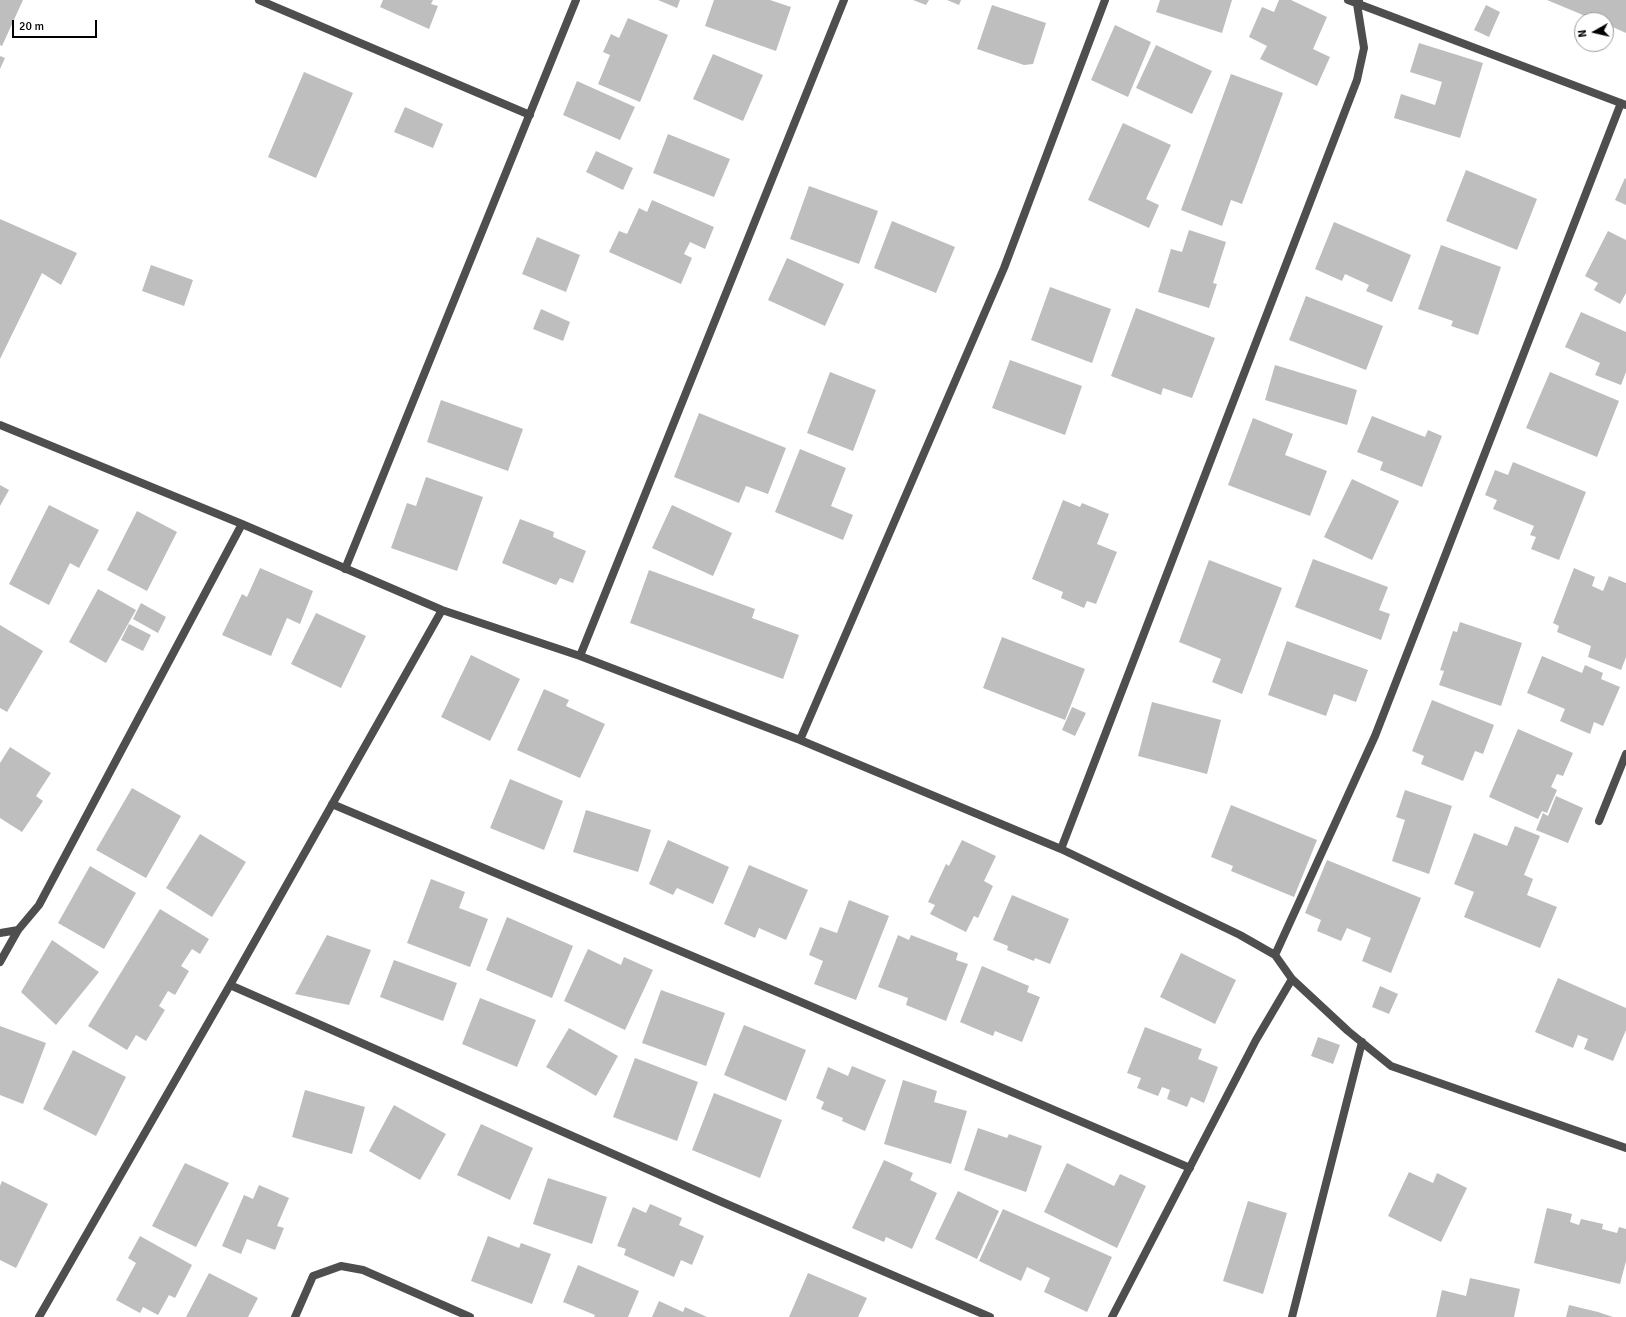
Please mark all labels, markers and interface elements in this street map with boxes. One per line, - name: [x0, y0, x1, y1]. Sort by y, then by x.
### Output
- scale bar: [14, 12, 99, 38]
- north arrow: [1574, 12, 1614, 52]
- text: 20 m: [19, 19, 44, 34]
- text: N: [1576, 29, 1590, 38]

